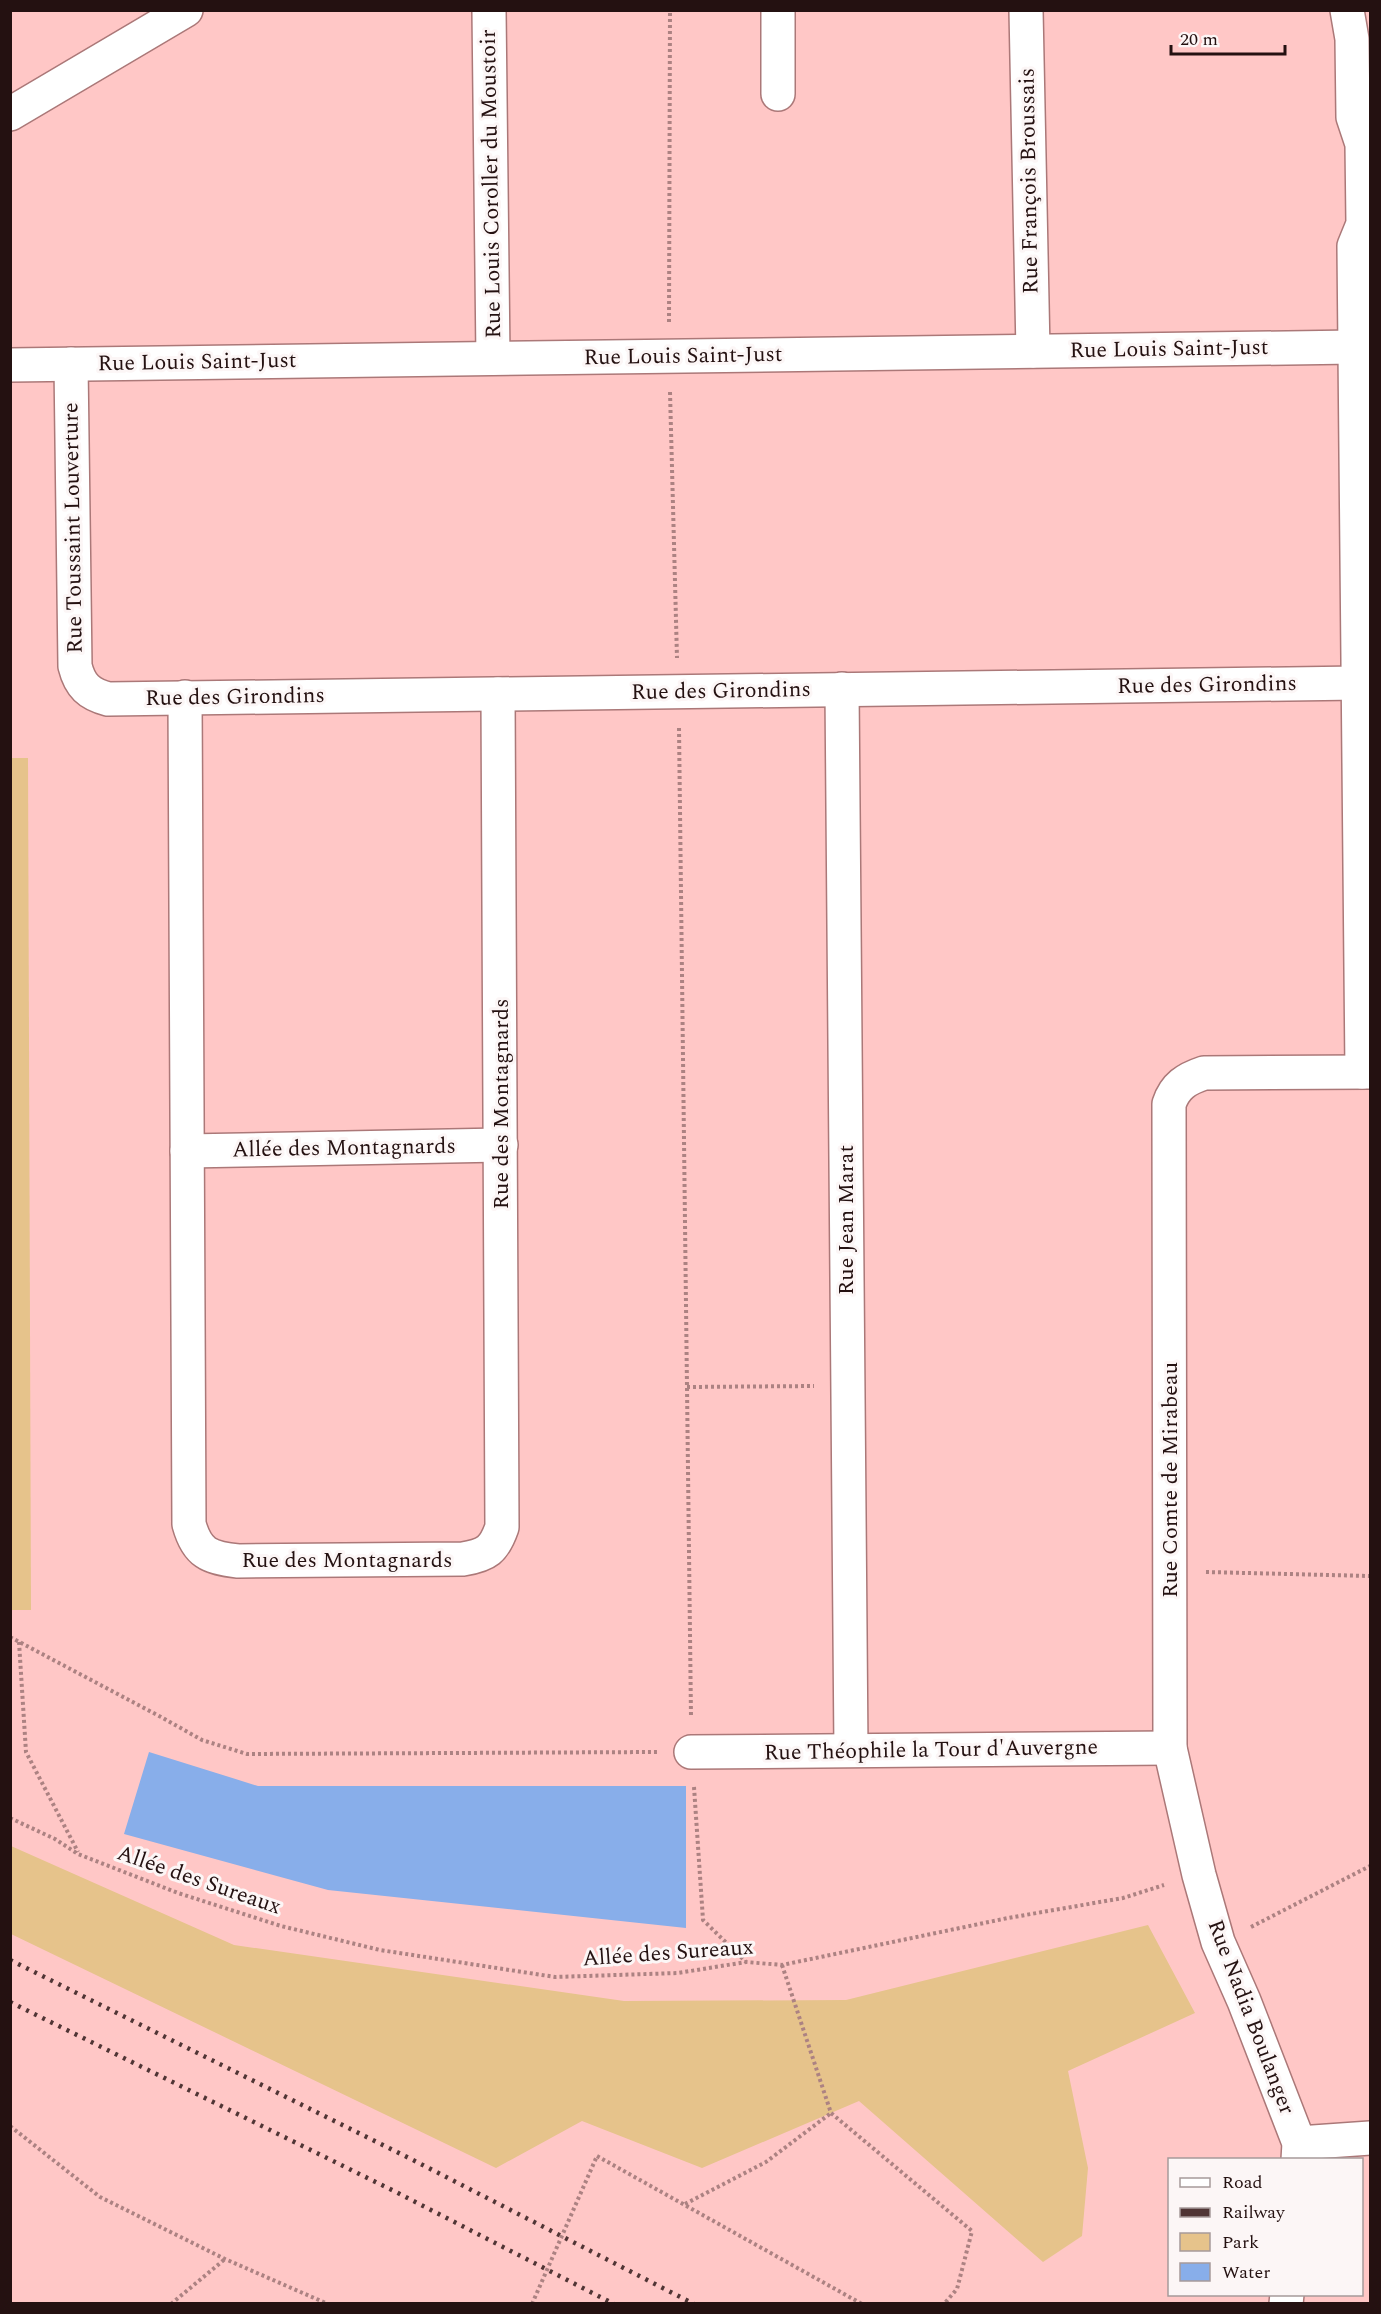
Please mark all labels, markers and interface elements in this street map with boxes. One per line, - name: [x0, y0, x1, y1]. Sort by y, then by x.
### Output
- scale bar: [1171, 18, 1285, 56]
- text: 20 m: [1180, 26, 1218, 53]
- street label: Rue Louis Coroller du Moustoir: [472, 29, 510, 339]
- street label: Rue François Broussais: [1011, 68, 1047, 294]
- street label: Rue Louis Saint-Just: [1069, 331, 1269, 367]
- street label: Rue Louis Saint-Just: [583, 338, 783, 374]
- street label: Rue Louis Saint-Just: [97, 344, 297, 380]
- street label: Rue Toussaint Louverture: [54, 402, 92, 654]
- street label: Rue des Girondins: [1117, 667, 1297, 703]
- street label: Rue des Girondins: [631, 673, 811, 709]
- street label: Rue des Girondins: [145, 679, 325, 715]
- street label: Rue des Montagnards: [485, 999, 518, 1209]
- street label: Allée des Montagnards: [232, 1130, 456, 1166]
- street label: Rue Jean Marat: [830, 1145, 863, 1295]
- street label: Rue Comte de Mirabeau: [1154, 1362, 1187, 1598]
- street label: Rue des Montagnards: [242, 1544, 452, 1577]
- street label: Rue Théophile la Tour d'Auvergne: [764, 1731, 1098, 1769]
- street label: Allée des Sureaux: [113, 1836, 286, 1924]
- street label: Rue Nadia Boulanger: [1199, 1915, 1304, 2120]
- street label: Allée des Sureaux: [581, 1931, 755, 1975]
- legend: [1168, 2158, 1363, 2296]
- text: Road: [1222, 2169, 1263, 2196]
- text: Railway: [1222, 2199, 1286, 2226]
- text: Park: [1222, 2229, 1259, 2256]
- text: Water: [1222, 2259, 1270, 2286]

